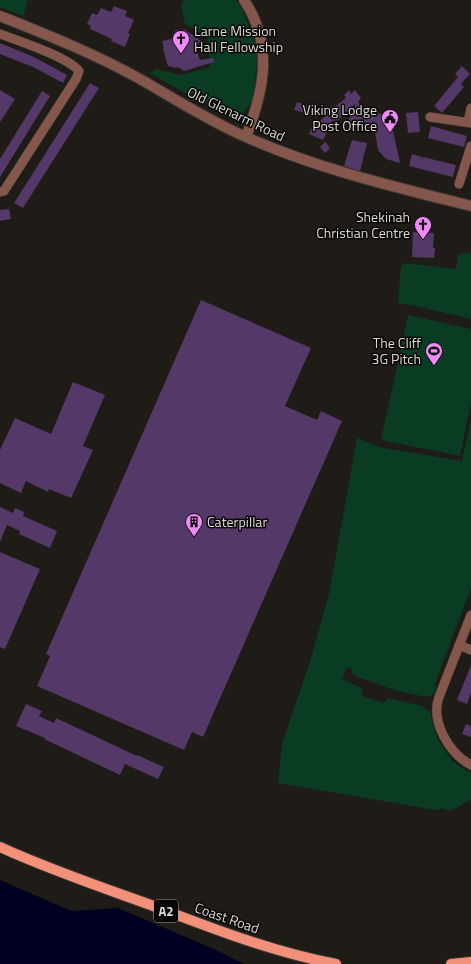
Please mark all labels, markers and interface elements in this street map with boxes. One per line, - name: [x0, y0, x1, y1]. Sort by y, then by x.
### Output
- place label: Larne Mission Hall Fellowship: [194, 20, 283, 57]
- church icon: Larne Mission Hall Fellowship: [171, 29, 191, 54]
- street label: Old Glenarm Road: [184, 81, 289, 146]
- place label: Viking Lodge Post Office: [303, 99, 377, 136]
- public building icon: Viking Lodge Post Office: [380, 108, 400, 133]
- place label: Shekinah Christian Centre: [316, 206, 410, 243]
- church icon: Shekinah Christian Centre: [413, 215, 433, 240]
- place label: The Cliff 3G Pitch: [372, 332, 421, 369]
- sports icon: The Cliff 3G Pitch: [424, 341, 444, 366]
- place label: Caterpillar: [207, 511, 267, 532]
- building icon: Caterpillar: [184, 512, 204, 537]
- street label: Coast Road: [192, 897, 262, 938]
- road number: A2: [154, 900, 178, 922]

